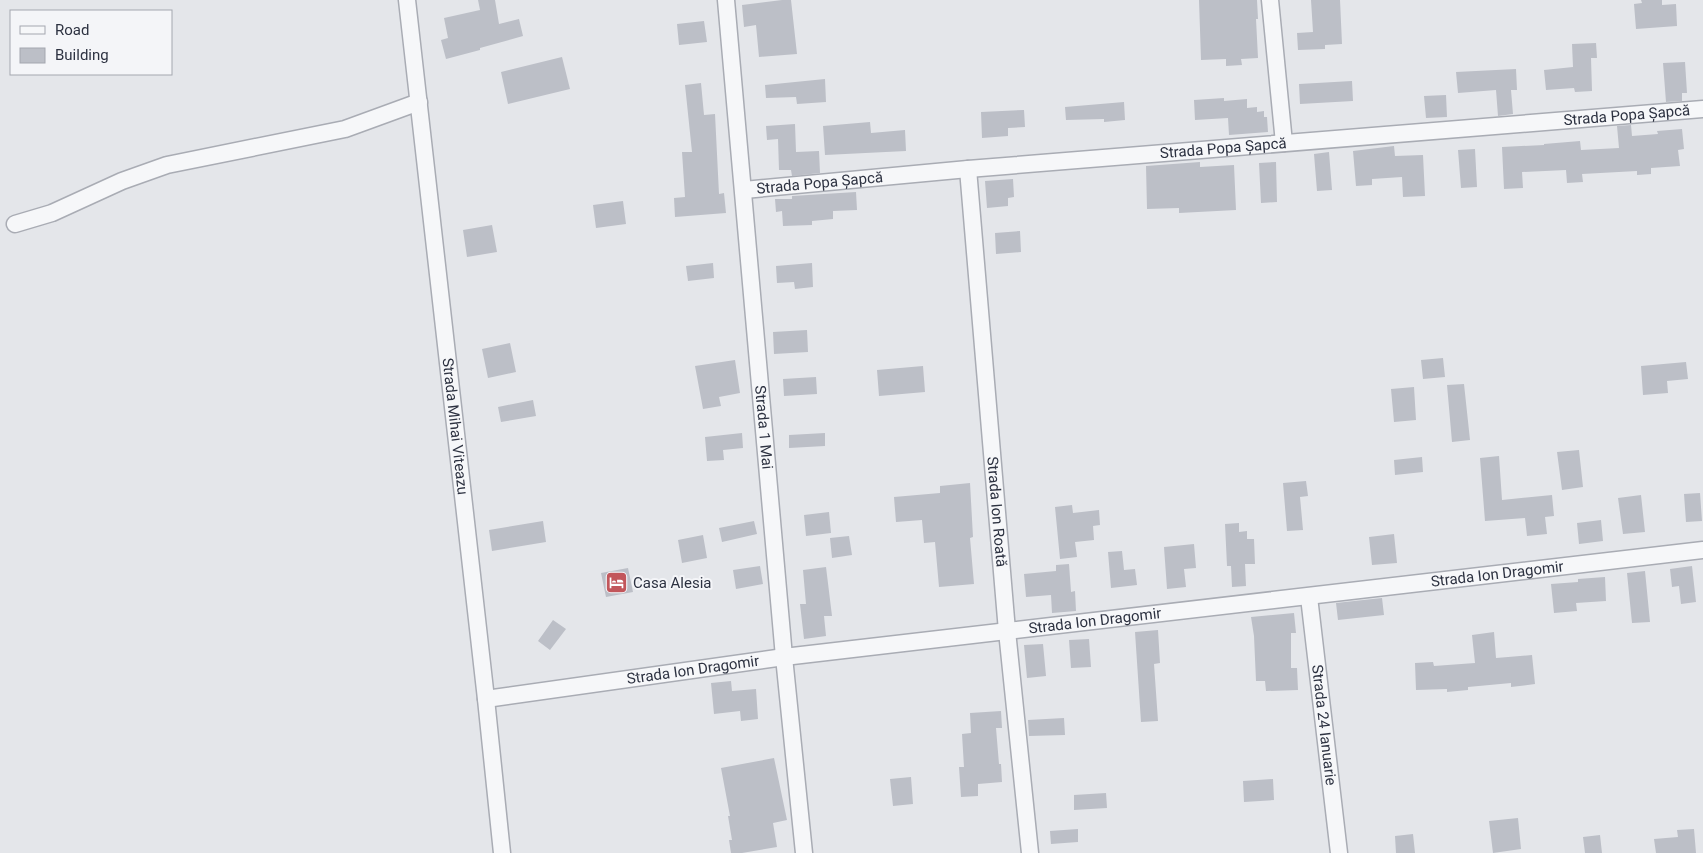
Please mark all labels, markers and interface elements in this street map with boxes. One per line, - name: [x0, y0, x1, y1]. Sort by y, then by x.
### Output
- legend: [10, 10, 172, 75]
- text: Road: [55, 21, 89, 39]
- text: Building: [55, 46, 109, 64]
- street label: Strada Popa Șapcă: [1563, 101, 1691, 129]
- street label: Strada Popa Șapcă: [1159, 134, 1287, 162]
- street label: Strada Popa Șapcă: [756, 168, 884, 198]
- street label: Strada Mihai Viteazu: [438, 357, 472, 496]
- street label: Strada 1 Mai: [751, 385, 776, 470]
- street label: Strada Ion Roată: [983, 456, 1011, 568]
- street label: Strada Ion Dragomir: [1430, 557, 1565, 591]
- hotel icon: Casa Alesia: [605, 571, 629, 595]
- place label: Casa Alesia: [633, 574, 711, 592]
- street label: Strada Ion Dragomir: [1028, 604, 1162, 637]
- street label: Strada Ion Dragomir: [626, 652, 760, 688]
- street label: Strada 24 Ianuarie: [1308, 664, 1340, 787]

